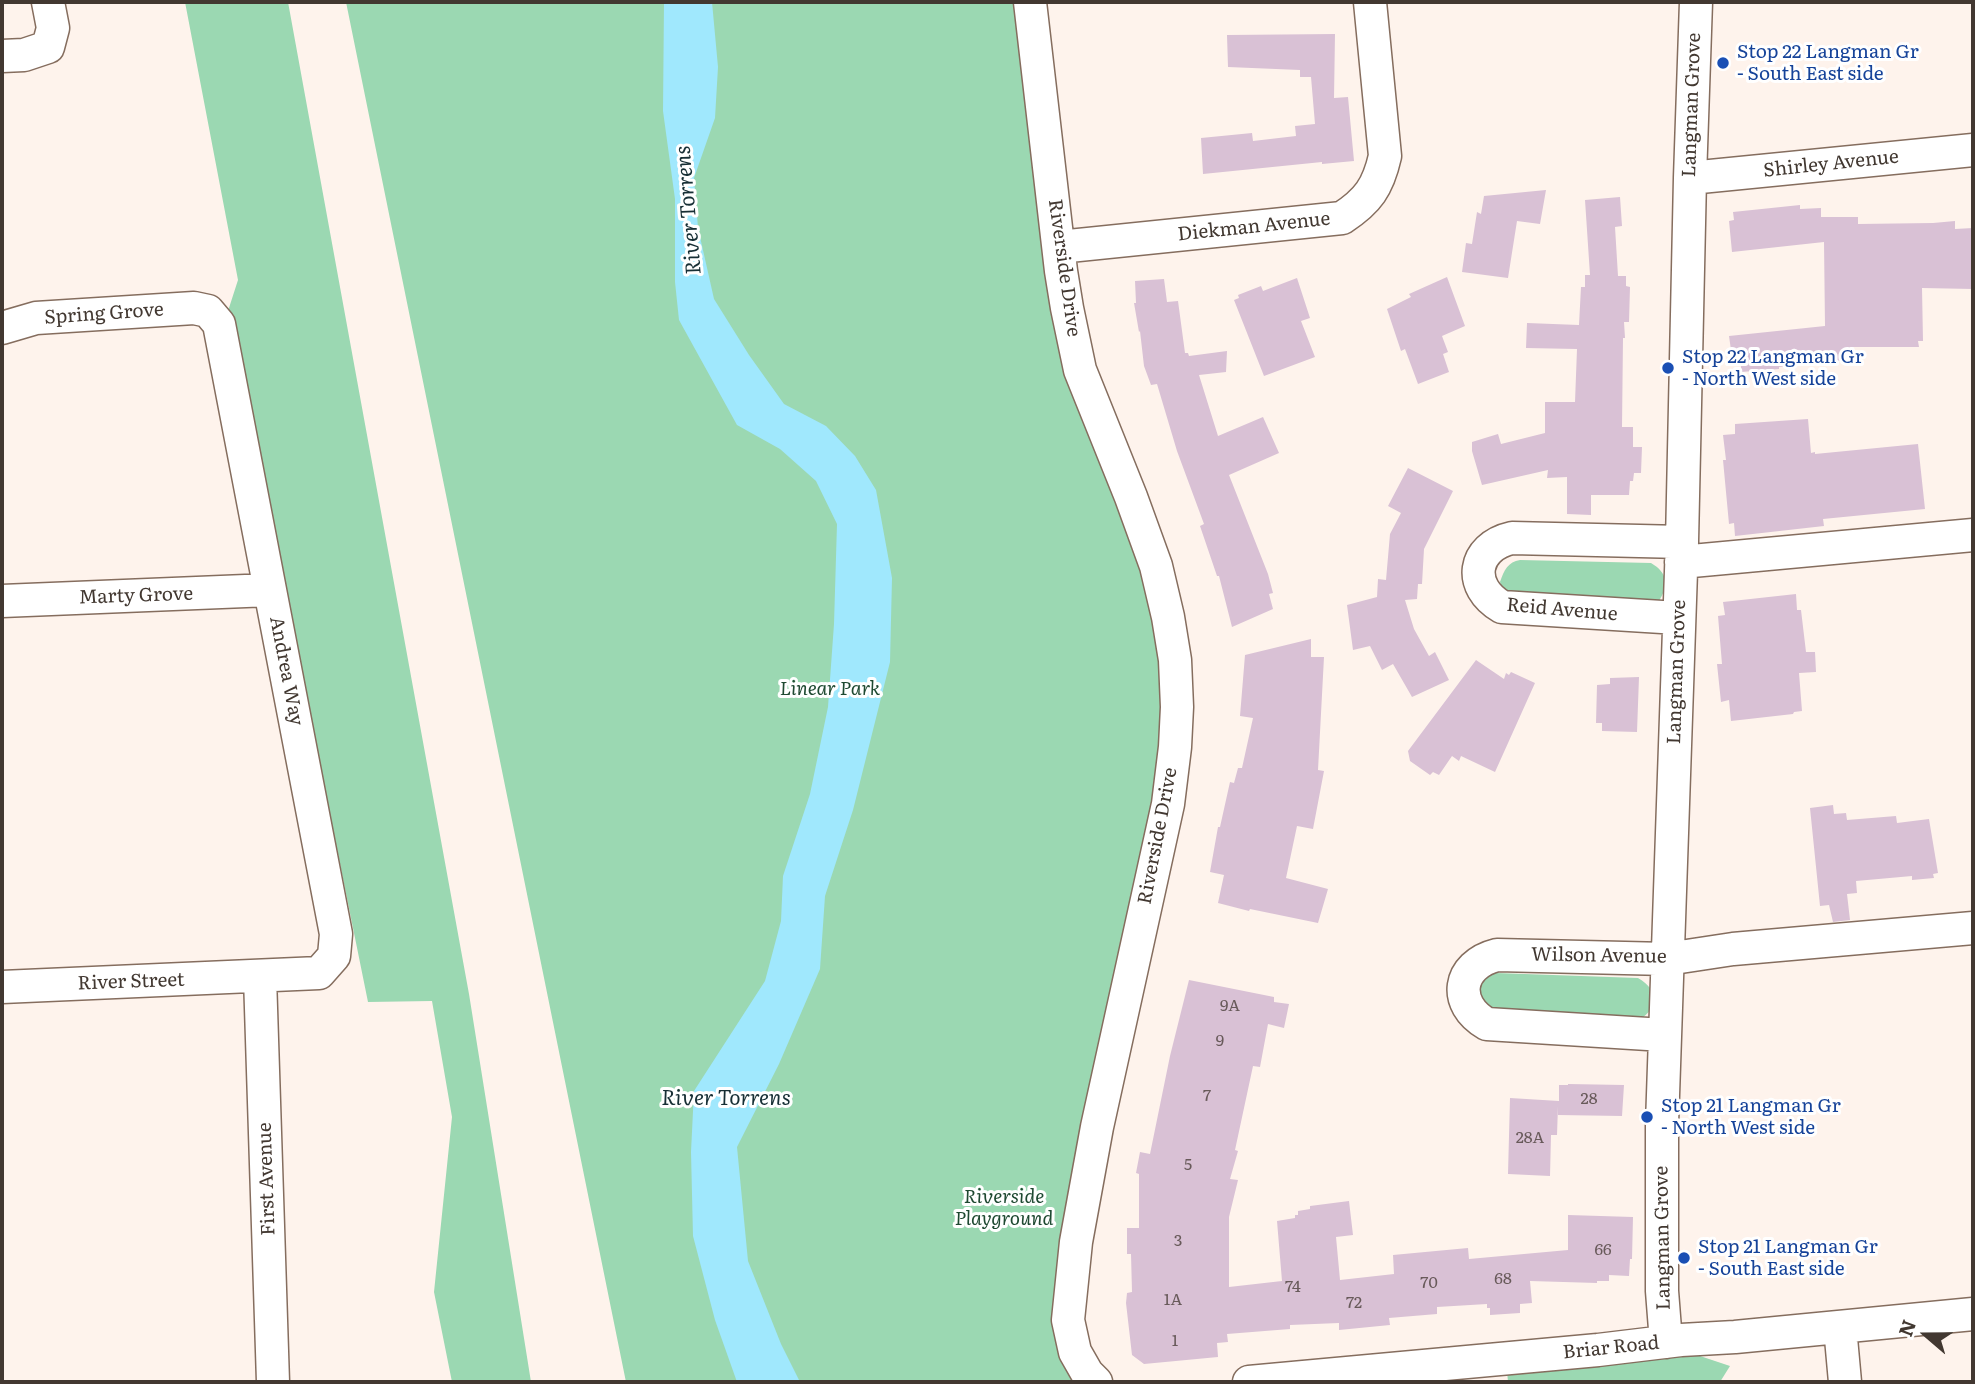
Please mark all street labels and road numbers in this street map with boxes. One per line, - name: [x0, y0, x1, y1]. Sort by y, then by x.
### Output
- street label: Langman Grove: [1678, 32, 1706, 178]
- street label: Shirley Avenue: [1762, 146, 1900, 182]
- street label: Riverside Drive: [1043, 198, 1085, 338]
- street label: Diekman Avenue: [1176, 208, 1332, 246]
- street label: Spring Grove: [43, 298, 165, 330]
- street label: Marty Grove: [78, 583, 194, 609]
- street label: Reid Avenue: [1505, 594, 1619, 626]
- street label: Langman Grove: [1663, 599, 1691, 745]
- street label: Andrea Way: [264, 614, 308, 728]
- street label: Riverside Drive: [1134, 766, 1182, 906]
- street label: Wilson Avenue: [1531, 943, 1667, 969]
- street label: River Street: [77, 969, 185, 995]
- street label: First Avenue: [254, 1122, 280, 1236]
- street label: Langman Grove: [1650, 1165, 1676, 1311]
- street label: Briar Road: [1562, 1332, 1660, 1364]

